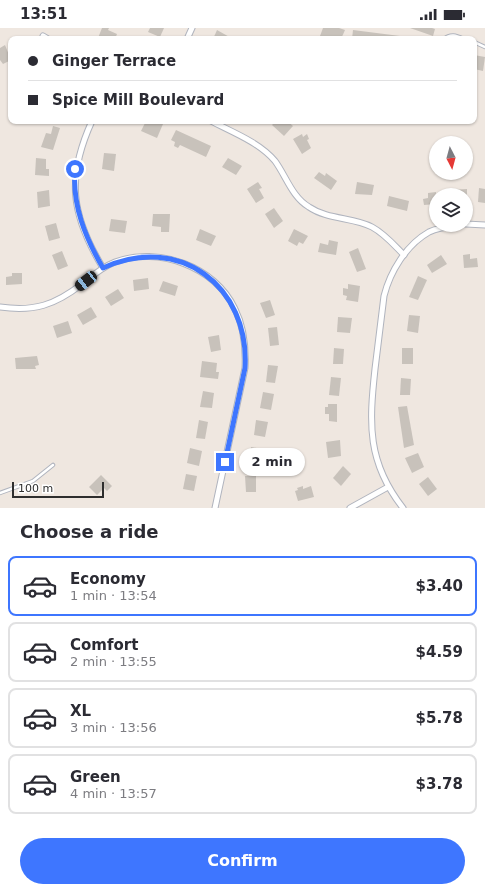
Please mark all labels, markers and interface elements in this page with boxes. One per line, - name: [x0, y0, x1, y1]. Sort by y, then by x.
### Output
- text: 13:51: [20, 5, 68, 23]
- text: Ginger Terrace: [52, 52, 176, 70]
- text: Spice Mill Boulevard: [52, 91, 224, 109]
- north arrow: [429, 136, 473, 180]
- map controls: [429, 136, 473, 232]
- route start: [66, 160, 84, 178]
- button: layers: [429, 188, 473, 232]
- car: [73, 269, 99, 293]
- callout: 2 min: [239, 448, 305, 476]
- route end: [216, 453, 234, 471]
- text: 2 min: [252, 454, 292, 469]
- scale bar: [12, 480, 104, 499]
- text: 100 m: [18, 482, 53, 495]
- text: Choose a ride: [20, 521, 159, 542]
- icon: car: [22, 568, 58, 604]
- text: Economy: [70, 570, 146, 588]
- text: $3.40: [416, 577, 463, 595]
- text: 1 min · 13:54: [70, 588, 157, 603]
- icon: car: [22, 634, 58, 670]
- text: Comfort: [70, 636, 138, 654]
- text: $4.59: [416, 643, 463, 661]
- text: 2 min · 13:55: [70, 654, 157, 669]
- icon: car: [22, 700, 58, 736]
- text: XL: [70, 702, 91, 720]
- text: $5.78: [416, 709, 463, 727]
- text: 3 min · 13:56: [70, 720, 157, 735]
- icon: car: [22, 766, 58, 802]
- text: Green: [70, 768, 121, 786]
- text: $3.78: [416, 775, 463, 793]
- text: 4 min · 13:57: [70, 786, 157, 801]
- button: Confirm: [20, 838, 465, 884]

